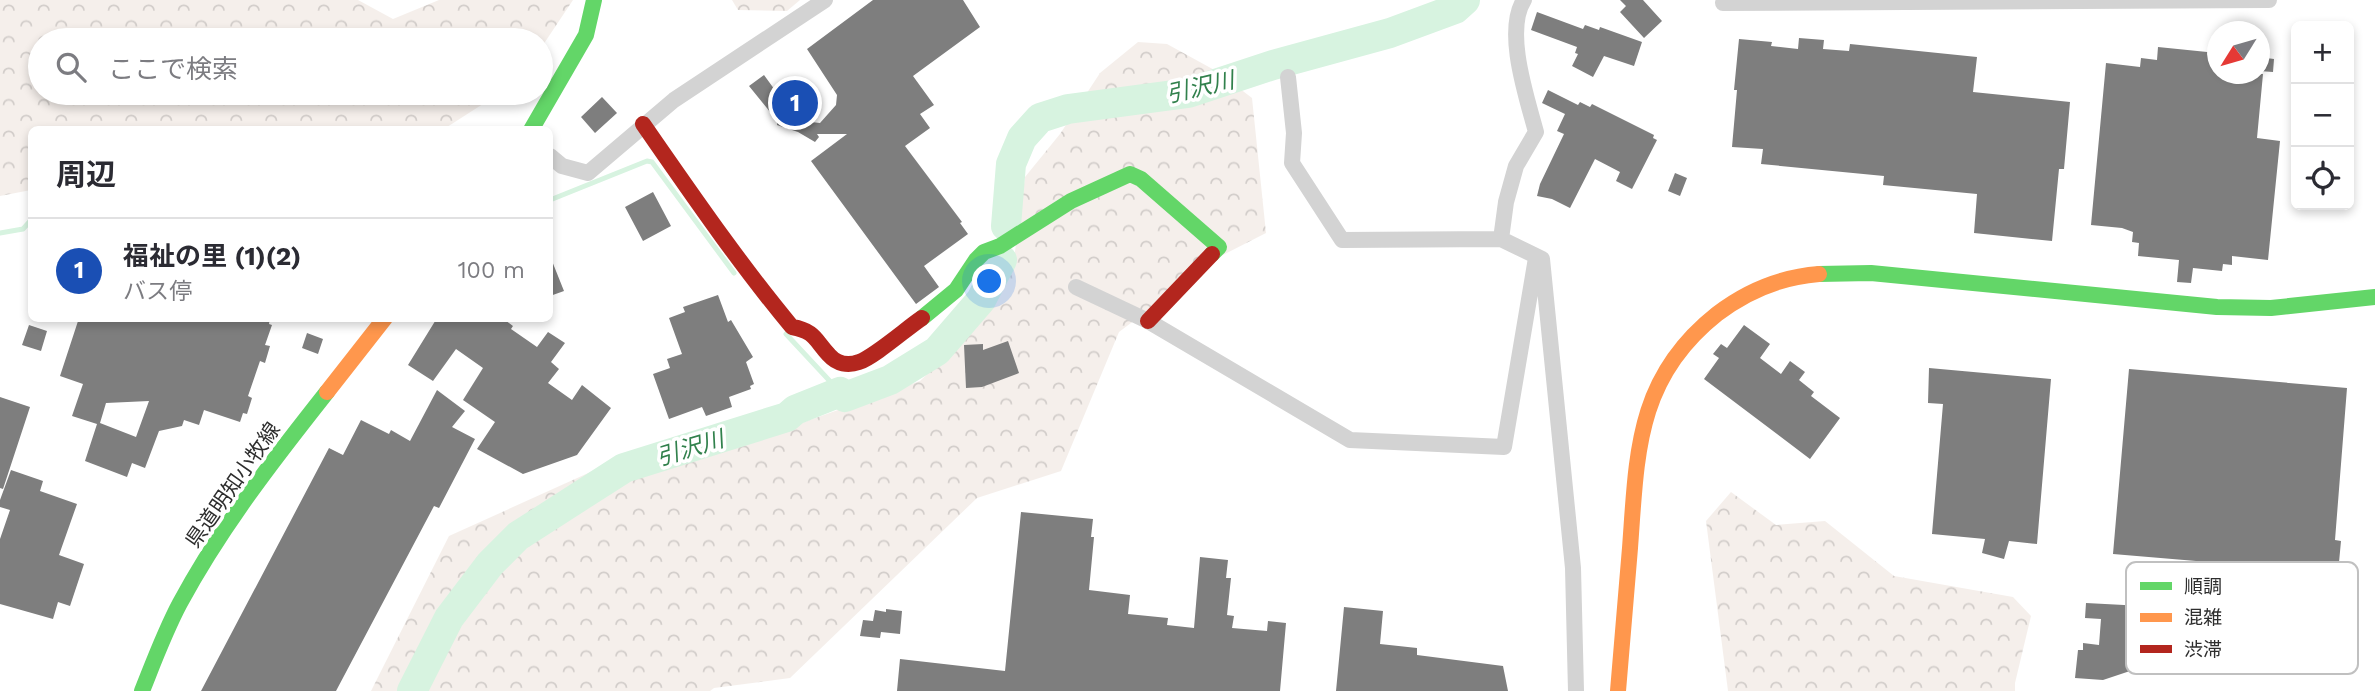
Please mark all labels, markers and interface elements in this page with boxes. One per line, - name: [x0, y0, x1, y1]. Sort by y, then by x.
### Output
- north arrow: [2207, 21, 2270, 84]
- map controls: [2291, 21, 2354, 210]
- button: +: [2291, 21, 2354, 84]
- search box: [28, 28, 553, 105]
- icon: search: [52, 48, 90, 86]
- text: ここで検索: [108, 54, 238, 84]
- water label: 引沢川: [1163, 66, 1240, 108]
- pin: 1: [772, 77, 818, 129]
- button: −: [2291, 84, 2354, 147]
- button: locate: [2291, 147, 2354, 210]
- text: 周辺: [56, 157, 116, 192]
- text: 福祉の里 (1)(2): [123, 241, 301, 271]
- text: 1: [74, 257, 84, 284]
- text: 100 m: [458, 257, 525, 284]
- your location: [972, 264, 1006, 298]
- text: バス停: [123, 278, 192, 305]
- street label: 県道明知小牧線: [180, 417, 285, 552]
- water label: 引沢川: [653, 425, 730, 471]
- legend: [2126, 562, 2358, 674]
- text: 順調: [2184, 575, 2222, 598]
- text: 混雑: [2184, 606, 2222, 629]
- text: 渋滞: [2184, 638, 2222, 661]

